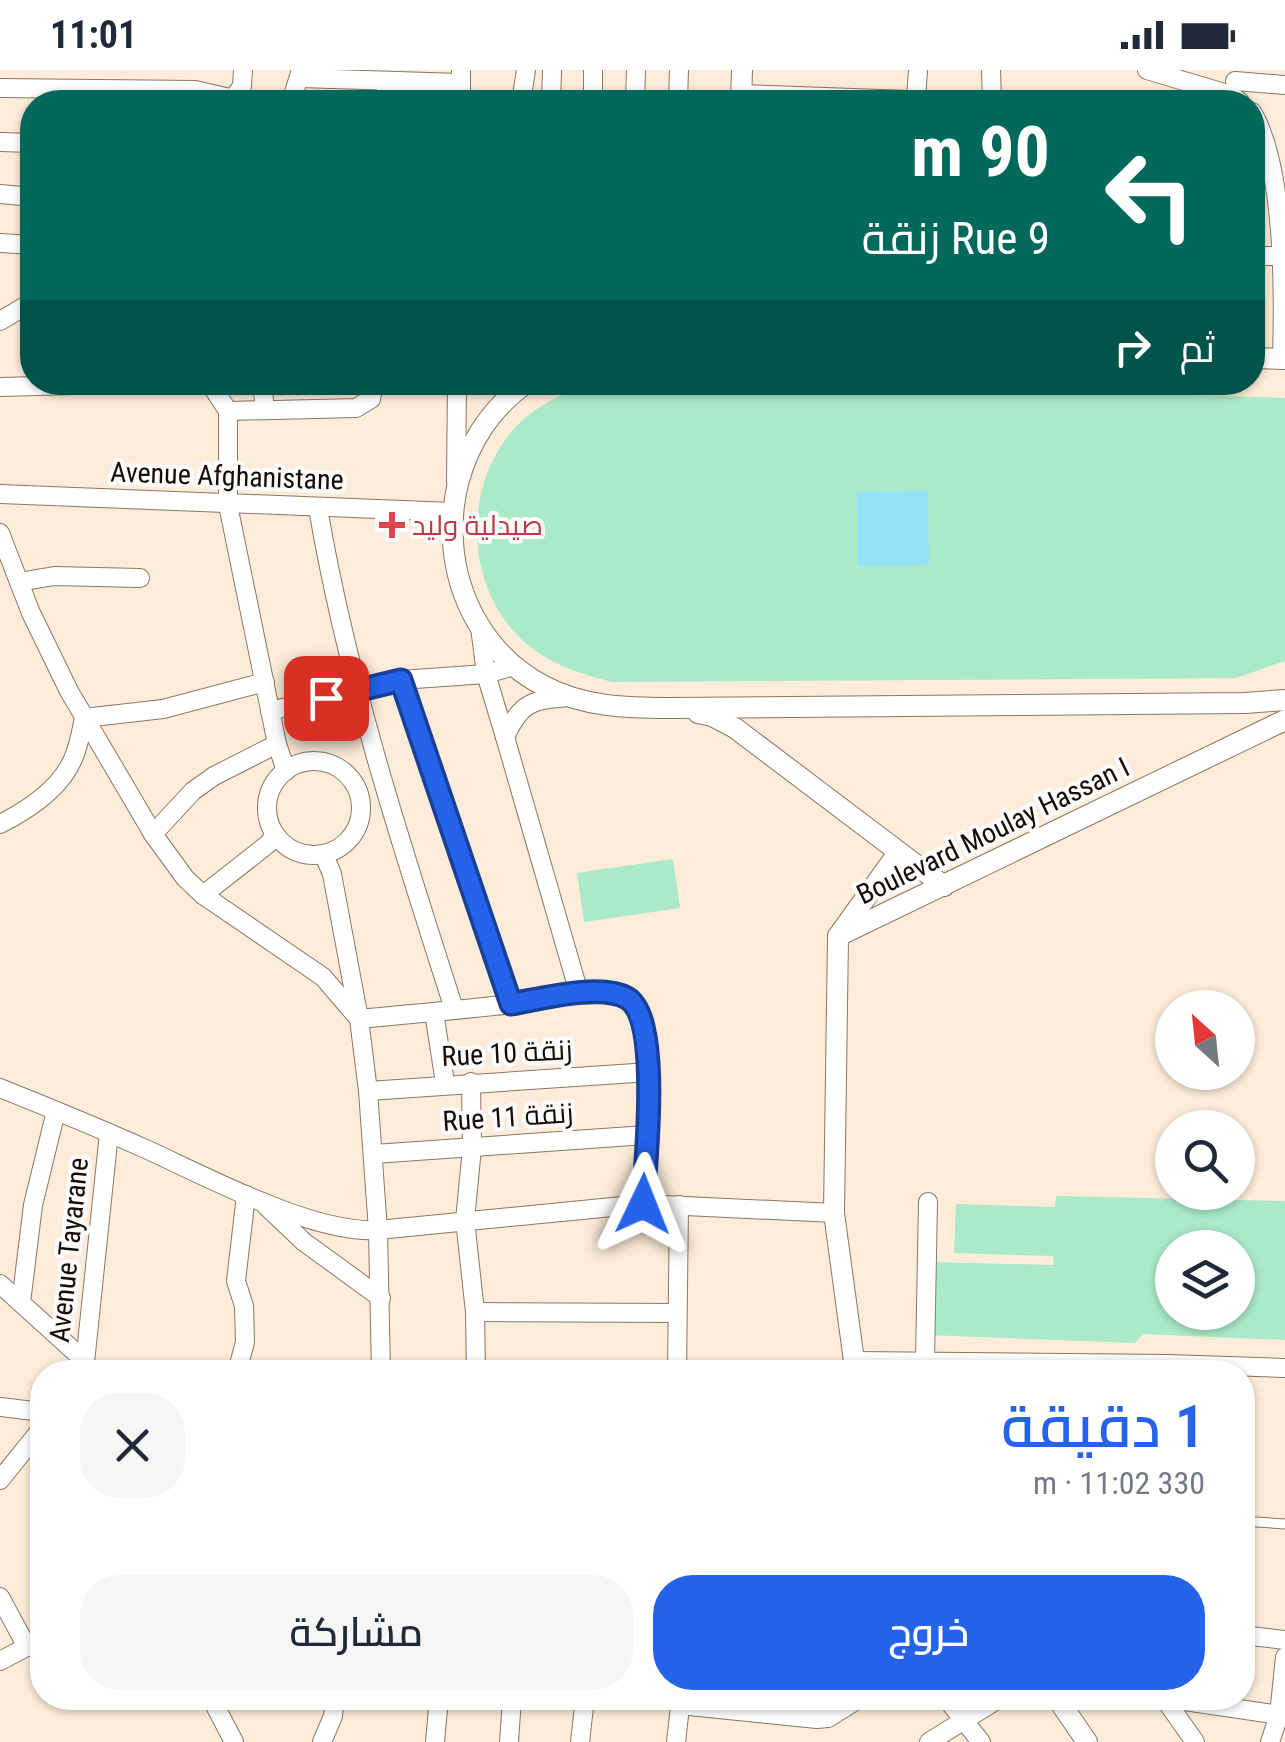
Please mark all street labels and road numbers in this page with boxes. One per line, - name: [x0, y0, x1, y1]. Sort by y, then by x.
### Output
- street label: Avenue Afghanistane: [110, 455, 344, 497]
- street label: Boulevard Moulay Hassan I: [851, 751, 1135, 911]
- street label: Rue 10 زنقة: [441, 1033, 573, 1073]
- street label: Rue 11 زنقة: [442, 1096, 574, 1138]
- street label: Avenue Tayarane: [43, 1156, 95, 1344]

